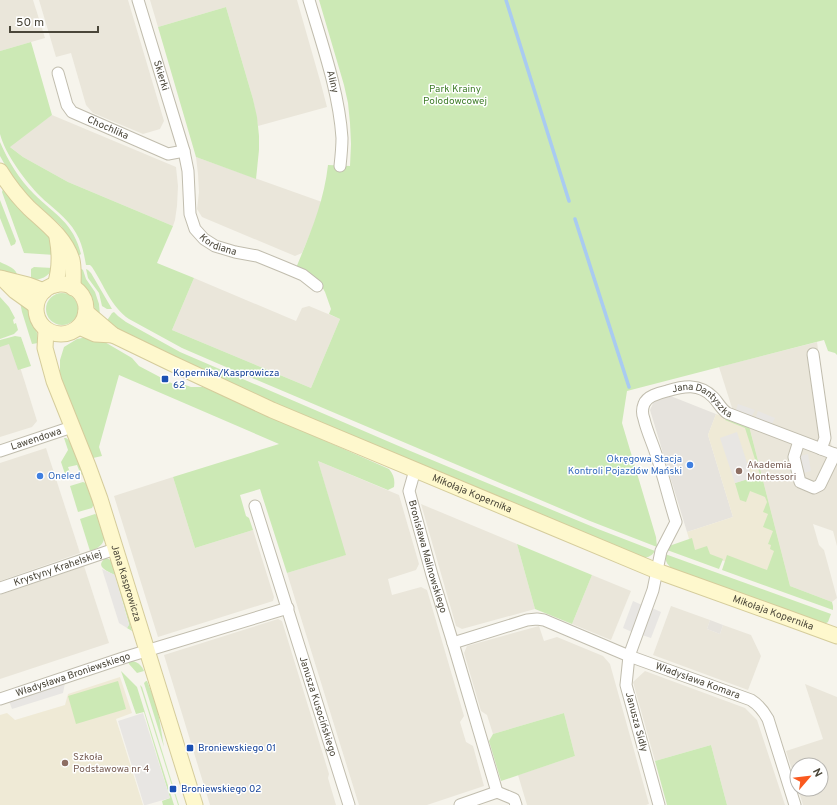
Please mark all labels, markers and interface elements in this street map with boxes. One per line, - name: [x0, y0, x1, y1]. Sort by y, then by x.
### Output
- scale bar: [10, 8, 98, 34]
- text: 50 m: [16, 15, 44, 31]
- street label: Skierki: [150, 59, 172, 92]
- street label: Aliny: [324, 69, 342, 94]
- park label: Park Krainy Polodowcowej: [423, 83, 487, 108]
- street label: Chochlika: [85, 113, 131, 143]
- street label: Kordiana: [196, 231, 238, 259]
- place label: Kopernika/Kasprowicza 62: [173, 367, 279, 392]
- marker: Kopernika/Kasprowicza 62: [160, 374, 170, 384]
- street label: Jana Dantyszka: [670, 380, 734, 421]
- street label: Lawendowa: [9, 425, 63, 453]
- place label: Okręgowa Stacja Kontroli Pojazdów Mański: [568, 453, 682, 478]
- place label: Akademia Montessori: [747, 459, 796, 484]
- marker: Okręgowa Stacja Kontroli Pojazdów Mański: [685, 460, 695, 470]
- marker: Akademia Montessori: [734, 466, 744, 476]
- place label: Oneled: [48, 470, 80, 483]
- marker: Oneled: [35, 471, 45, 481]
- street label: Mikołaja Kopernika: [430, 471, 514, 516]
- street label: Bronisława Malinowskiego: [405, 499, 450, 615]
- street label: Jana Kasprowicza: [108, 543, 144, 623]
- street label: Krystyny Krahelskiej: [12, 547, 104, 589]
- street label: Mikołaja Kopernika: [731, 592, 815, 633]
- street label: Władysława Broniewskiego: [14, 649, 132, 700]
- street label: Janusza Kusocińskiego: [296, 655, 340, 759]
- street label: Władysława Komara: [654, 660, 742, 702]
- street label: Janusza Sidły: [622, 691, 650, 753]
- place label: Broniewskiego 01: [198, 742, 276, 755]
- marker: Broniewskiego 01: [185, 743, 195, 753]
- place label: Szkoła Podstawowa nr 4: [73, 751, 150, 776]
- north arrow: [789, 757, 829, 797]
- marker: Szkoła Podstawowa nr 4: [60, 758, 70, 768]
- text: N: [809, 766, 825, 780]
- place label: Broniewskiego 02: [181, 783, 261, 796]
- marker: Broniewskiego 02: [168, 784, 178, 794]

